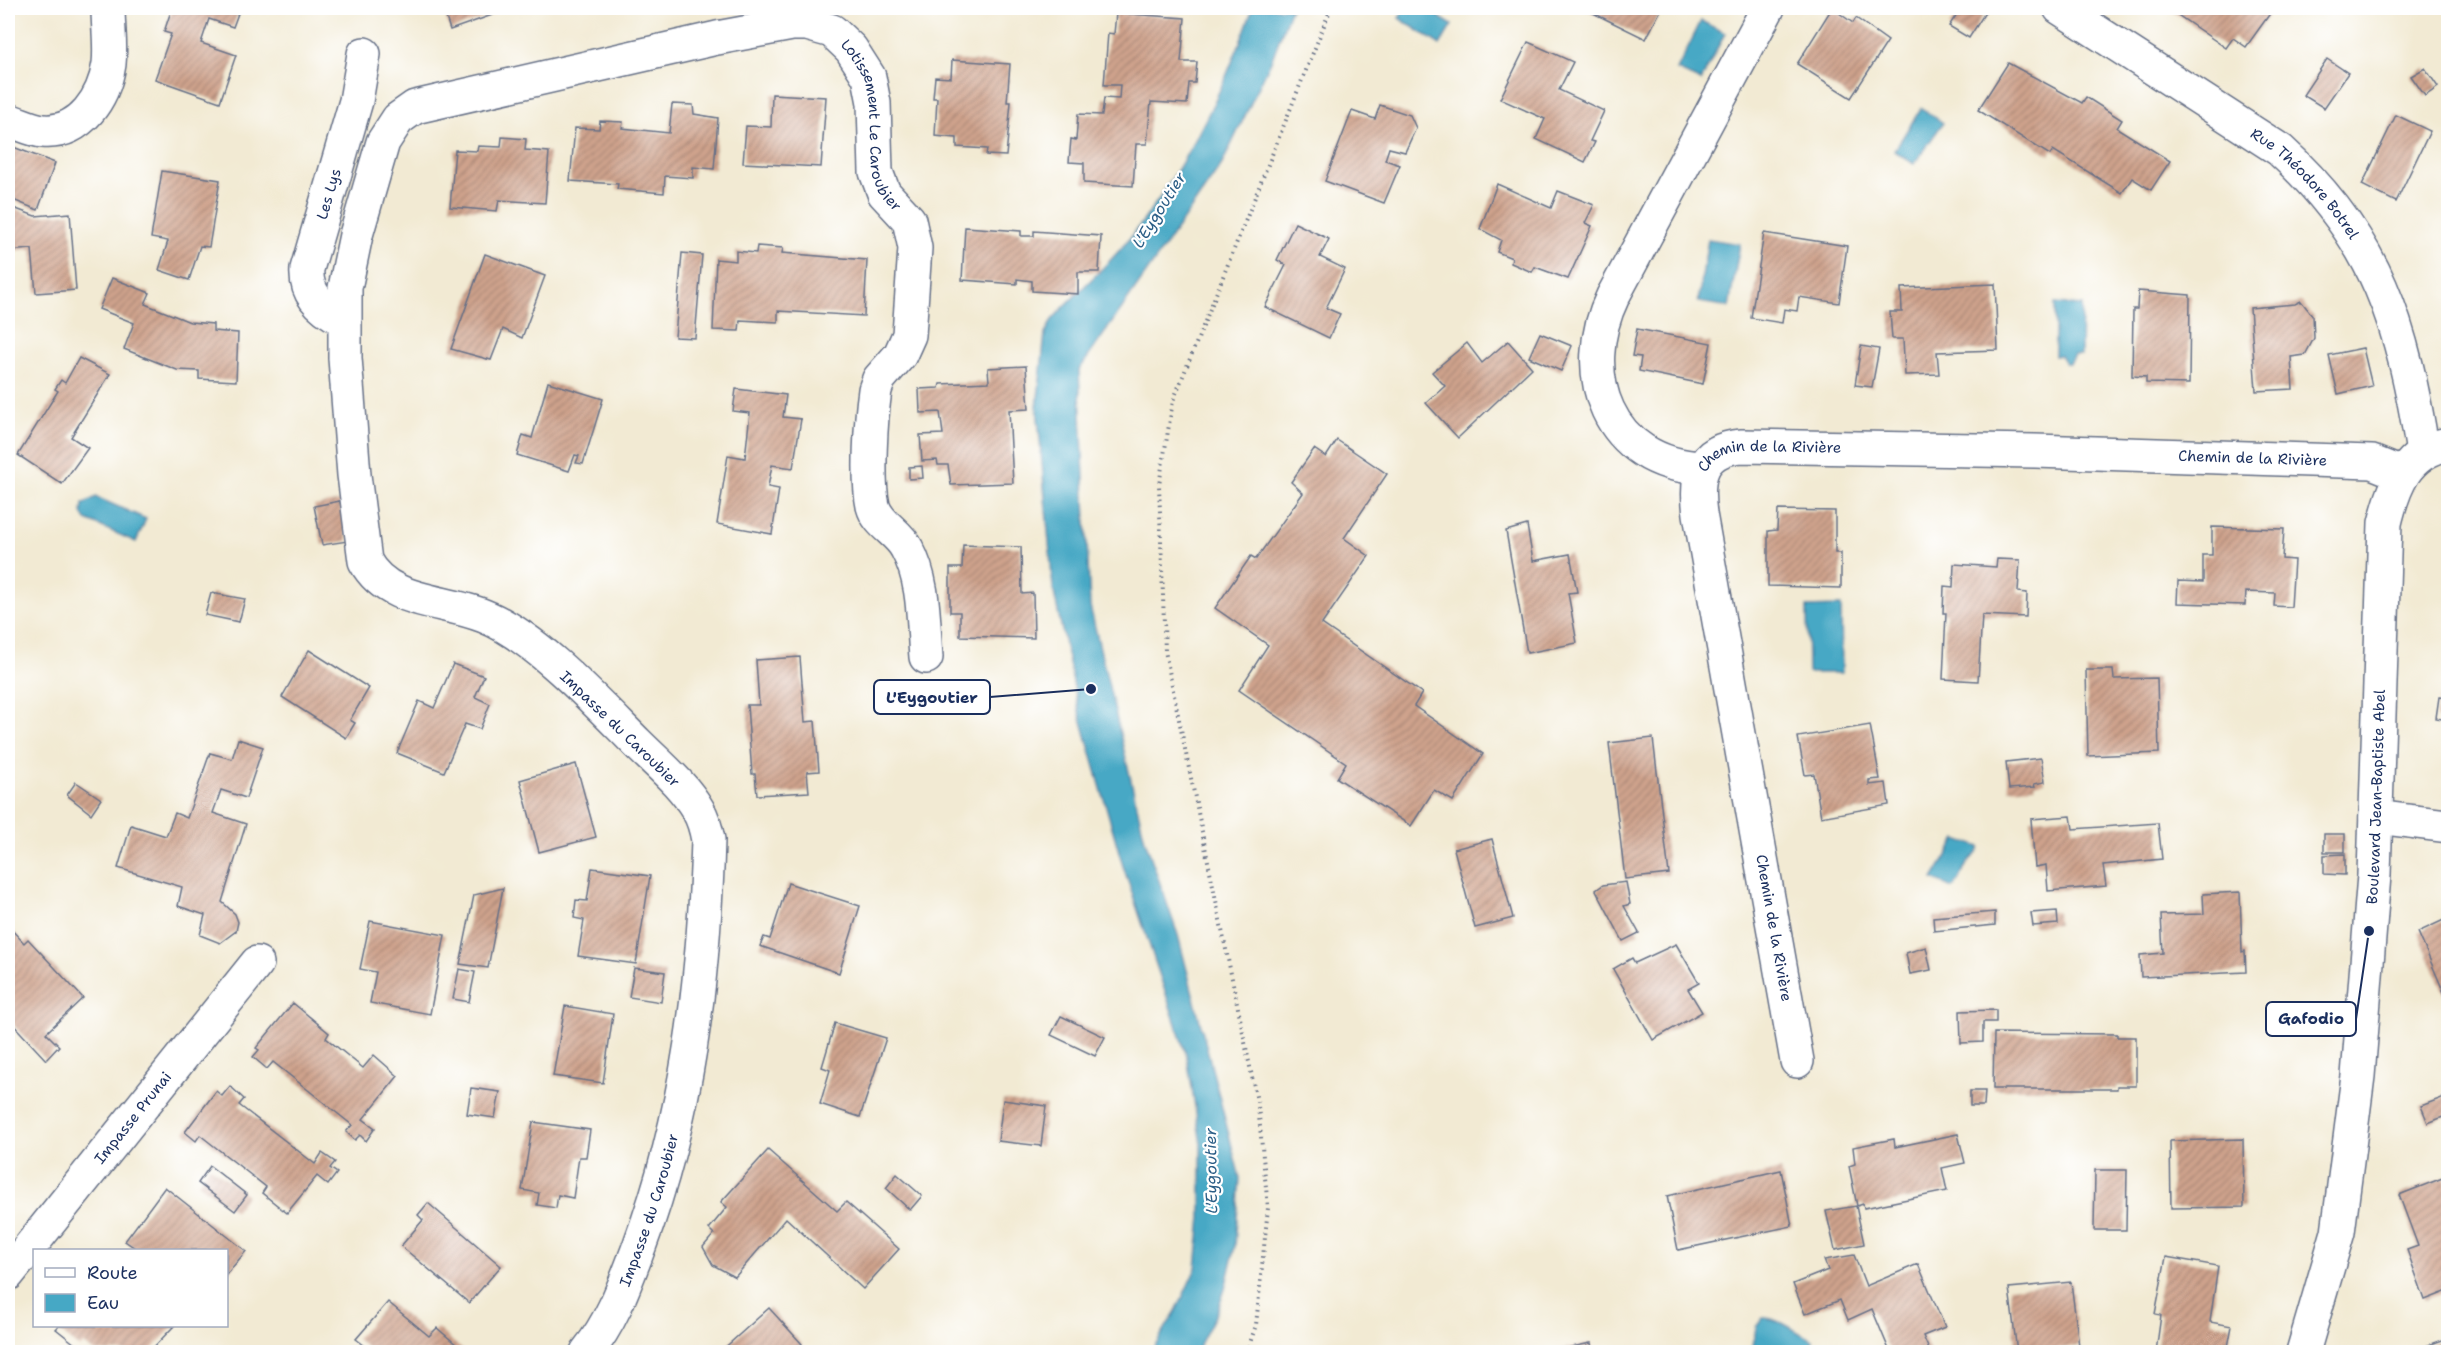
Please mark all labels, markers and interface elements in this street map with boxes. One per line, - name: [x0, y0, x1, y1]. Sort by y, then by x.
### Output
- street label: Lotissement Le Caroubier: [837, 35, 906, 216]
- street label: Rue Théodore Botrel: [2247, 124, 2364, 243]
- street label: Les Lys: [312, 166, 346, 222]
- water label: L'Eygoutier: [1127, 168, 1191, 252]
- street label: Chemin de la Rivière: [1693, 436, 1841, 475]
- street label: Chemin de la Rivière: [2178, 446, 2327, 471]
- street label: Impasse du Caroubier: [556, 666, 684, 792]
- callout: L'Eygoutier: [874, 680, 990, 714]
- text: L'Eygoutier: [886, 687, 978, 708]
- street label: Boulevard Jean-Baptiste Abel: [2362, 689, 2390, 905]
- street label: Chemin de la Rivière: [1751, 853, 1797, 1003]
- callout: Gafodio: [2266, 1002, 2356, 1036]
- text: Gafodio: [2278, 1008, 2344, 1029]
- street label: Impasse Prunai: [90, 1068, 176, 1168]
- water label: L'Eygoutier: [1200, 1127, 1222, 1214]
- street label: Impasse du Caroubier: [615, 1132, 683, 1290]
- legend: [33, 1249, 228, 1327]
- text: Route: [87, 1261, 138, 1285]
- text: Eau: [87, 1291, 119, 1315]

